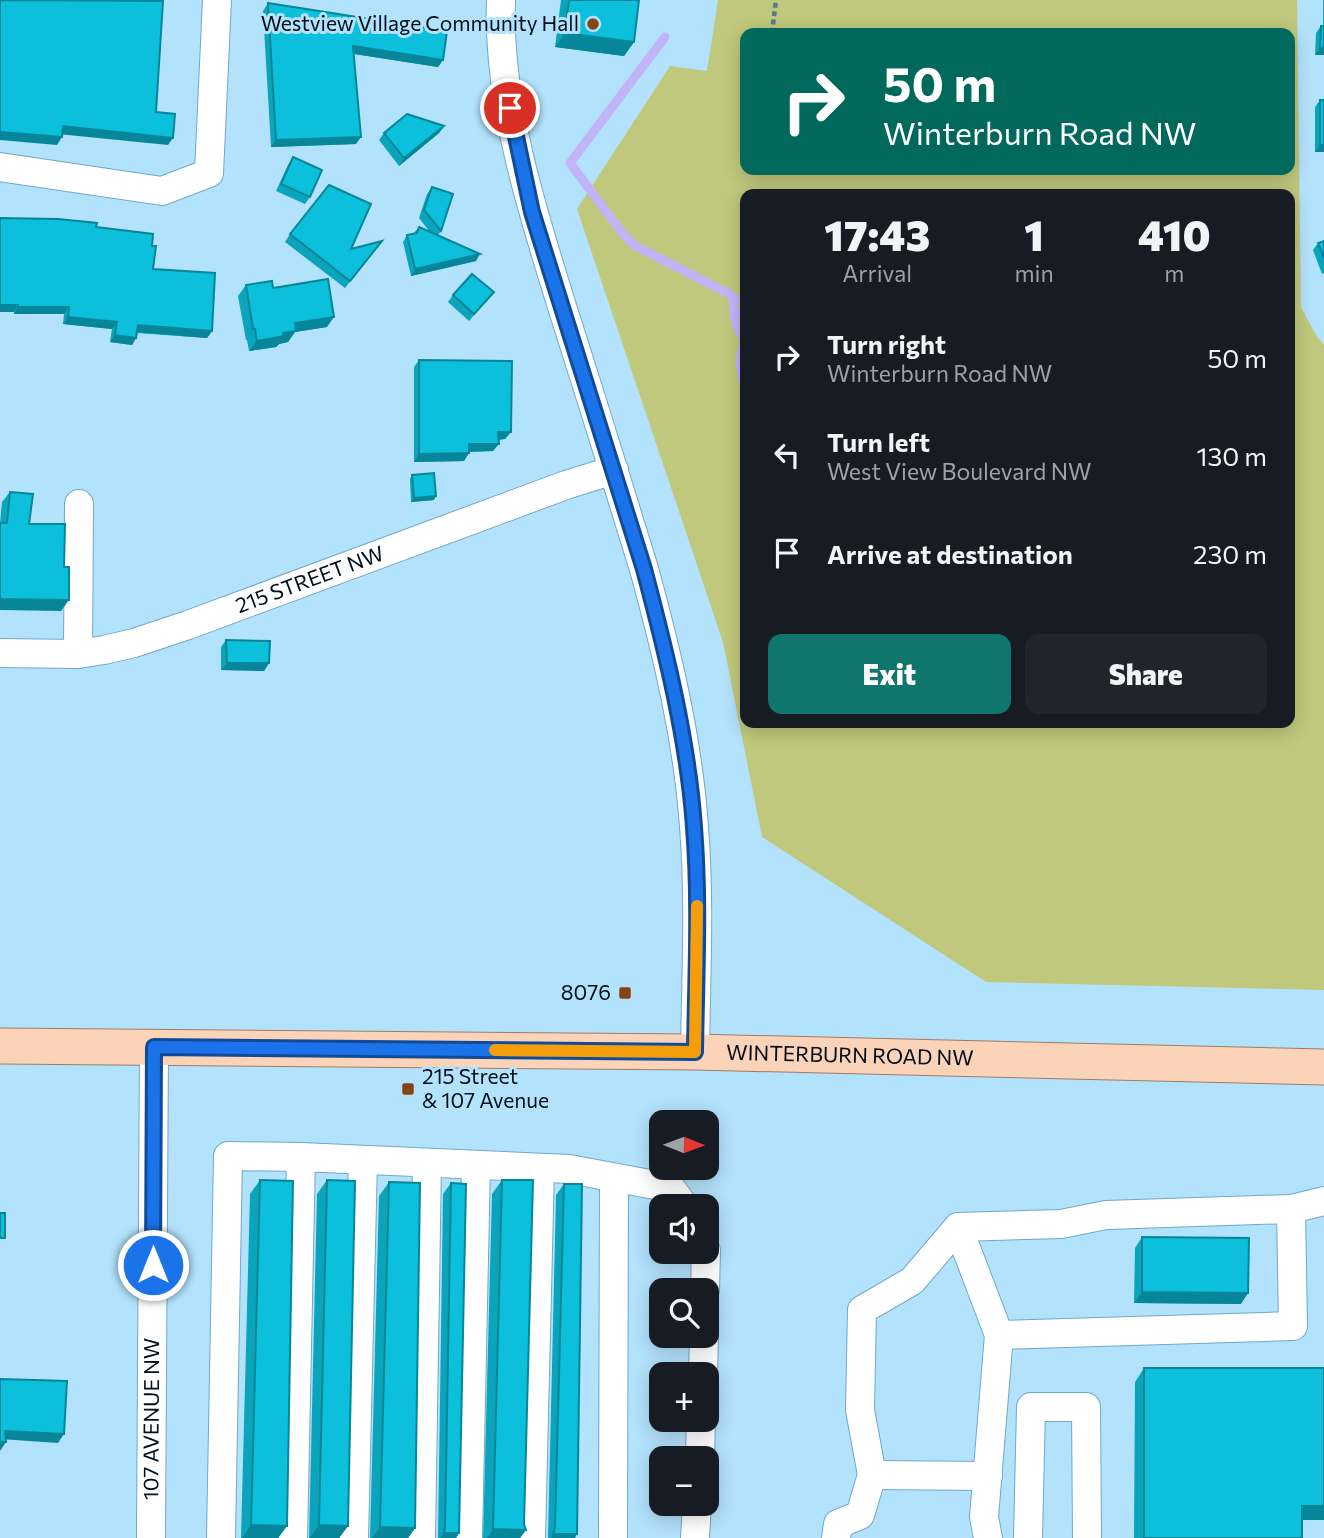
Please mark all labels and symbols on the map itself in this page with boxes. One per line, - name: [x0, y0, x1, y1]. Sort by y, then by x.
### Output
- place label: Westview Village Community Hall: [261, 10, 579, 35]
- marker: Westview Village Community Hall: [585, 16, 601, 32]
- pin: [480, 78, 540, 138]
- street label: 215 STREET NW: [232, 540, 387, 617]
- place label: 8076: [561, 979, 611, 1004]
- marker: 8076: [617, 985, 633, 1001]
- street label: WINTERBURN ROAD NW: [726, 1039, 974, 1070]
- place label: 215 Street & 107 Avenue: [422, 1063, 549, 1112]
- marker: 215 Street & 107 Avenue: [400, 1081, 416, 1097]
- north arrow: [649, 1110, 719, 1180]
- position arrow: [116, 1228, 190, 1302]
- street label: 107 AVENUE NW: [137, 1338, 163, 1500]

